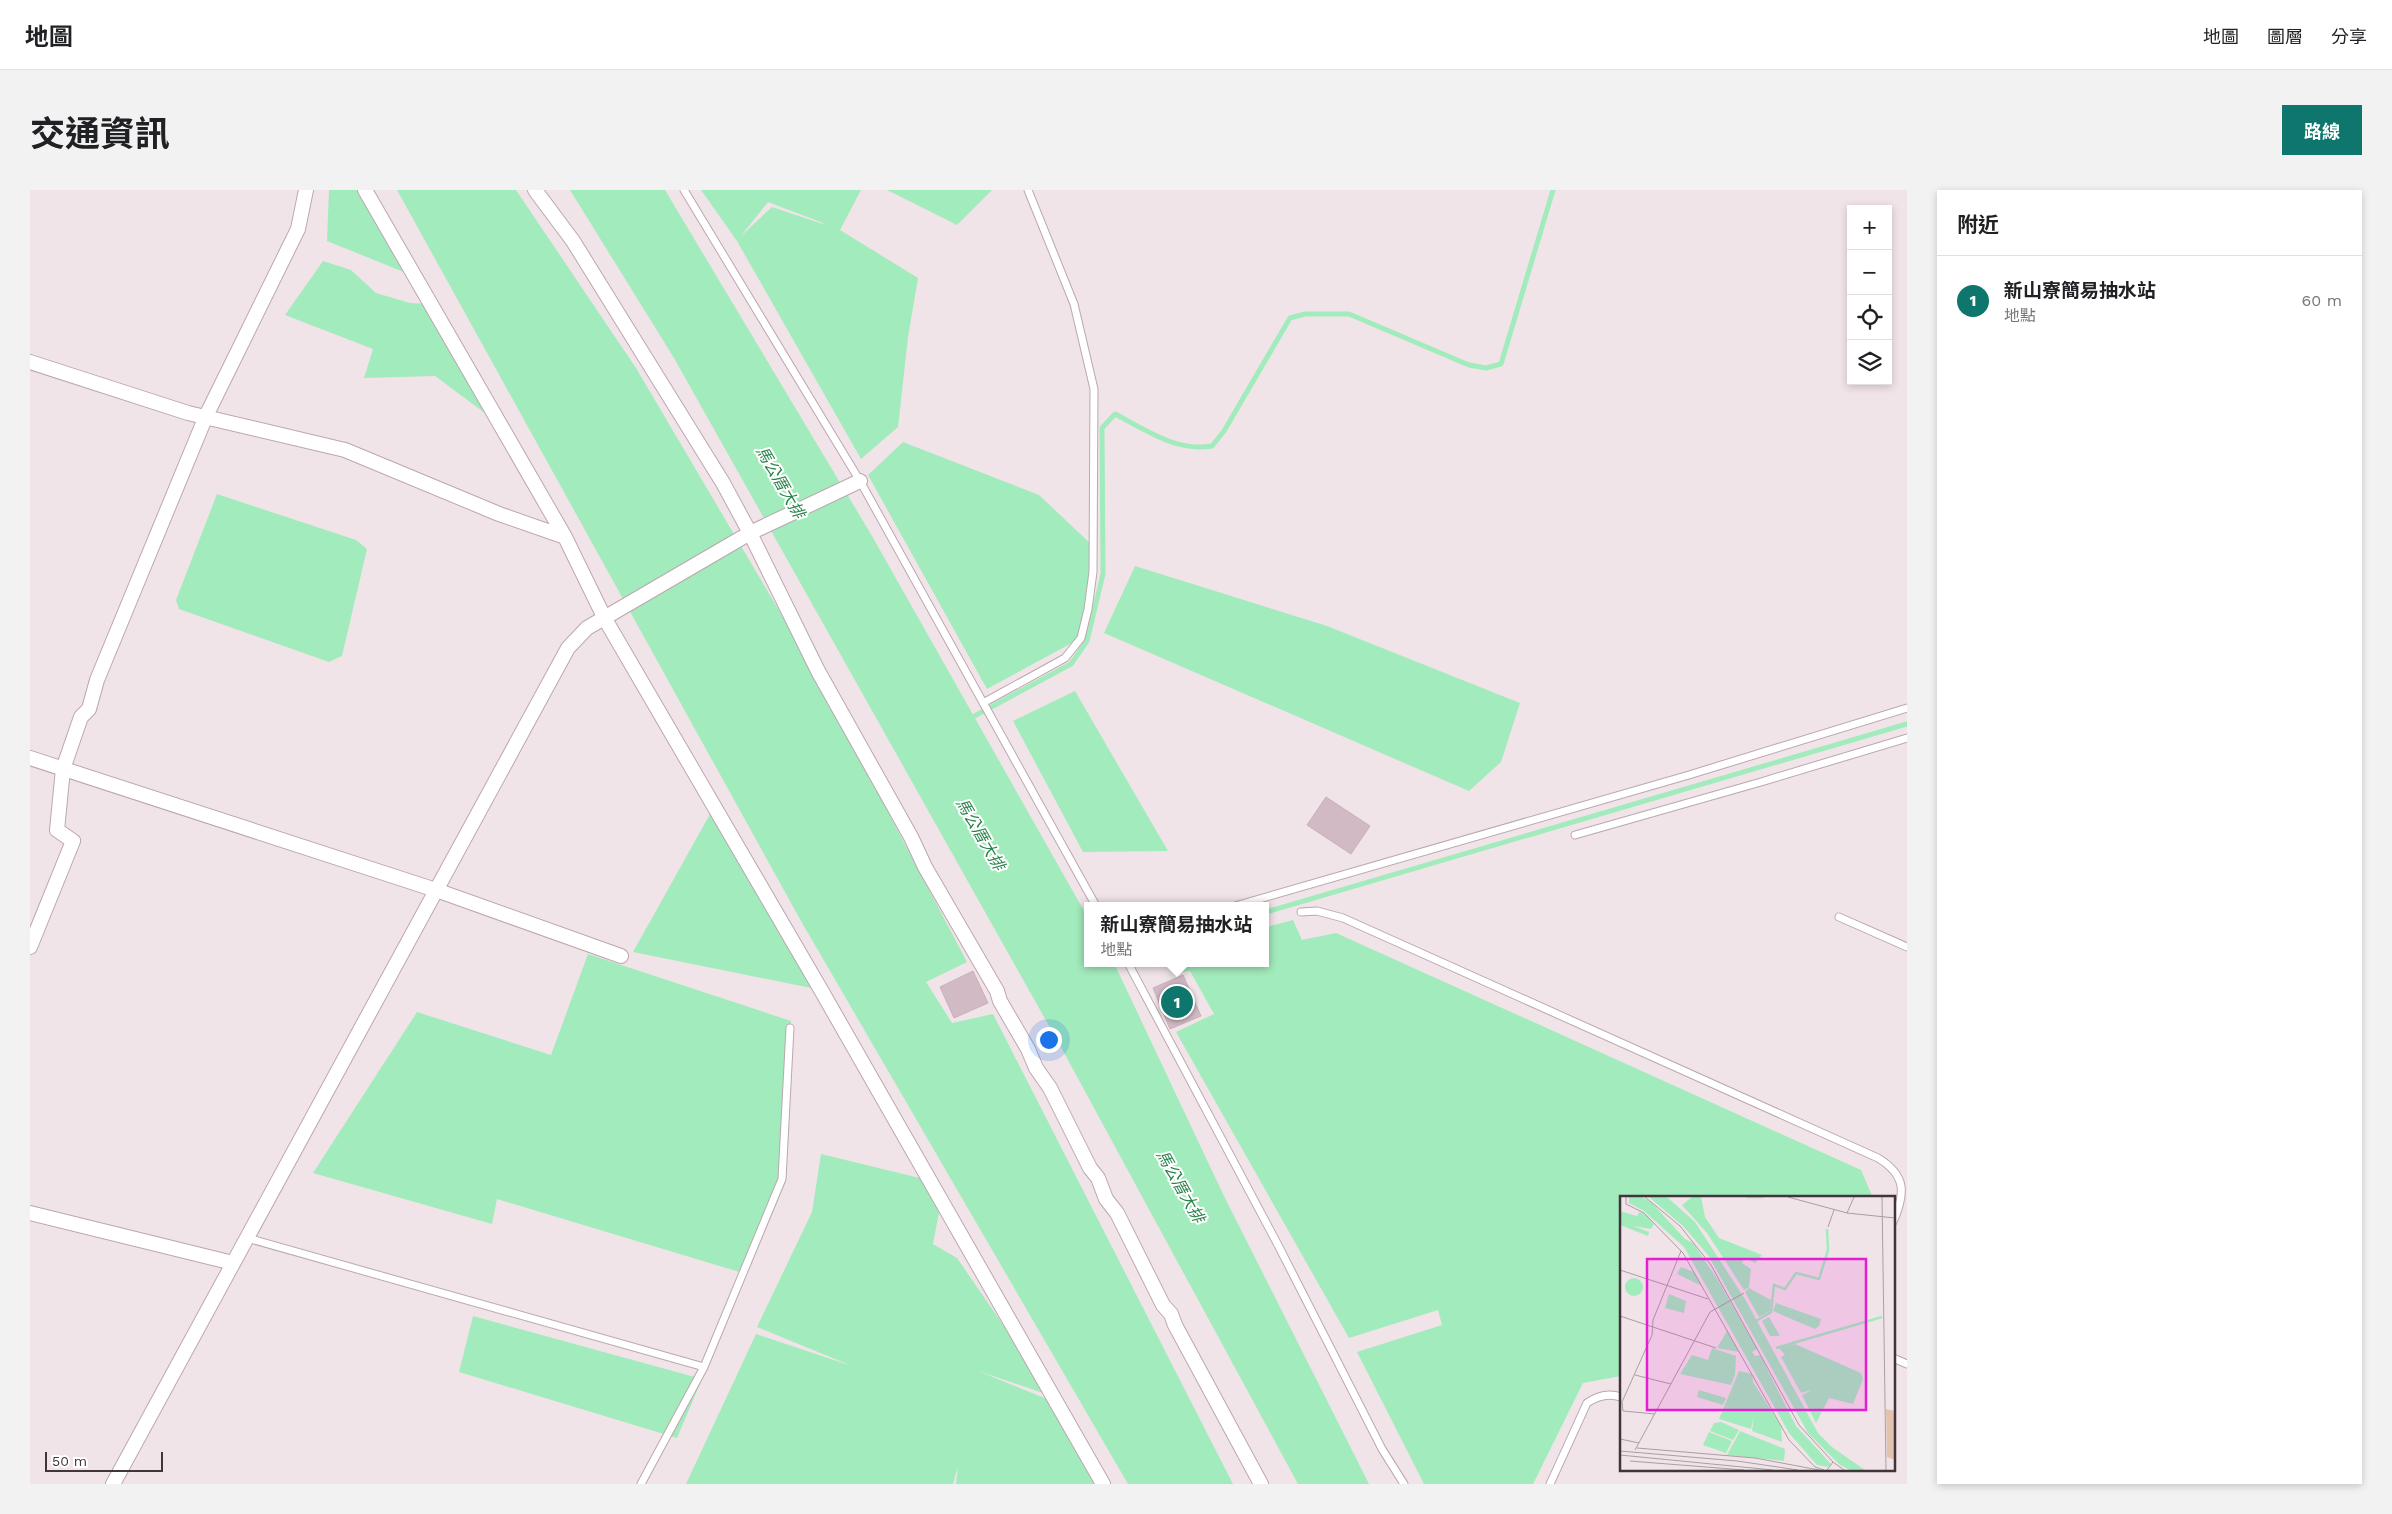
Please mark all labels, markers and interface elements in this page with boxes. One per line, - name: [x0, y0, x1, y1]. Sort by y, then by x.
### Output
- text: 地圖: [25, 23, 73, 51]
- text: 地圖: [2203, 26, 2239, 47]
- text: 圖層: [2267, 26, 2303, 47]
- text: 分享: [2331, 26, 2367, 47]
- button: 路線: [2282, 105, 2362, 155]
- text: 交通資訊: [30, 113, 170, 155]
- map controls: [1847, 205, 1892, 385]
- button: +: [1847, 205, 1892, 250]
- text: 附近: [1957, 212, 1999, 237]
- button: −: [1847, 250, 1892, 295]
- text: 新山寮簡易抽水站: [2004, 279, 2156, 302]
- text: 1: [1970, 291, 1976, 310]
- text: 60 m: [2302, 291, 2342, 310]
- button: locate: [1847, 295, 1892, 340]
- text: 地點: [2004, 306, 2036, 325]
- button: layers: [1847, 340, 1892, 385]
- water label: 馬公厝大排: [752, 443, 810, 523]
- water label: 馬公厝大排: [952, 795, 1010, 875]
- popup: [1084, 902, 1269, 967]
- text: 新山寮簡易抽水站: [1100, 913, 1253, 936]
- text: 地點: [1100, 940, 1133, 959]
- pin: 1: [1161, 983, 1193, 1021]
- your location: [1036, 1027, 1062, 1053]
- water label: 馬公厝大排: [1153, 1147, 1209, 1228]
- inset map: [1620, 1196, 1894, 1472]
- scale bar: [45, 1449, 162, 1472]
- text: 50 m: [52, 1453, 87, 1469]

